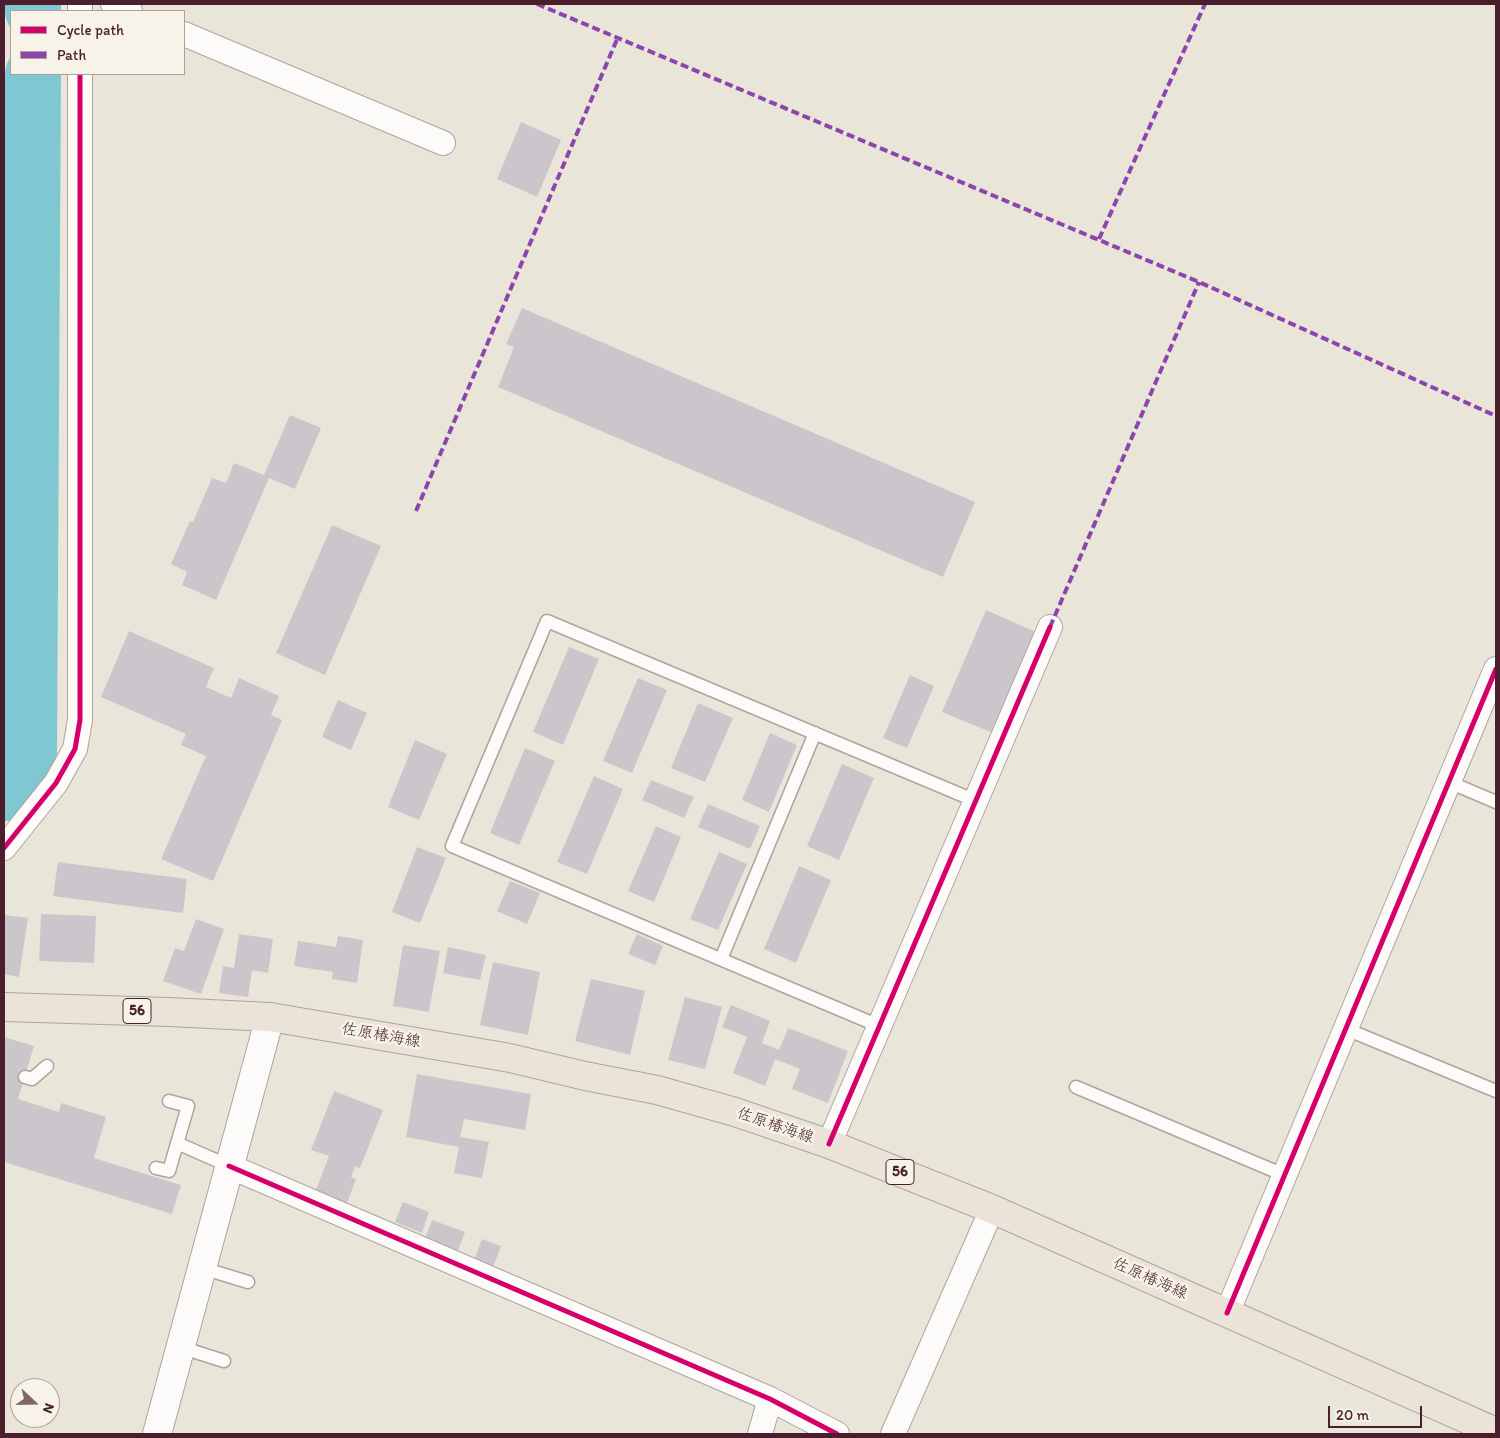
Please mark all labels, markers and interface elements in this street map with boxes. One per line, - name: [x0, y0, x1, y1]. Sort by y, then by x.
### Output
- legend: [10, 10, 185, 75]
- text: Cycle path: [57, 21, 124, 39]
- text: Path: [57, 46, 86, 64]
- road number: 56: [123, 998, 151, 1024]
- street label: 佐原椿海線: [340, 1020, 422, 1052]
- street label: 佐原椿海線: [734, 1104, 816, 1148]
- road number: 56: [886, 1160, 914, 1184]
- street label: 佐原椿海線: [1110, 1254, 1190, 1304]
- north arrow: [10, 1378, 60, 1428]
- scale bar: [1330, 1396, 1424, 1428]
- text: N: [39, 1401, 58, 1416]
- text: 20 m: [1336, 1406, 1369, 1424]

